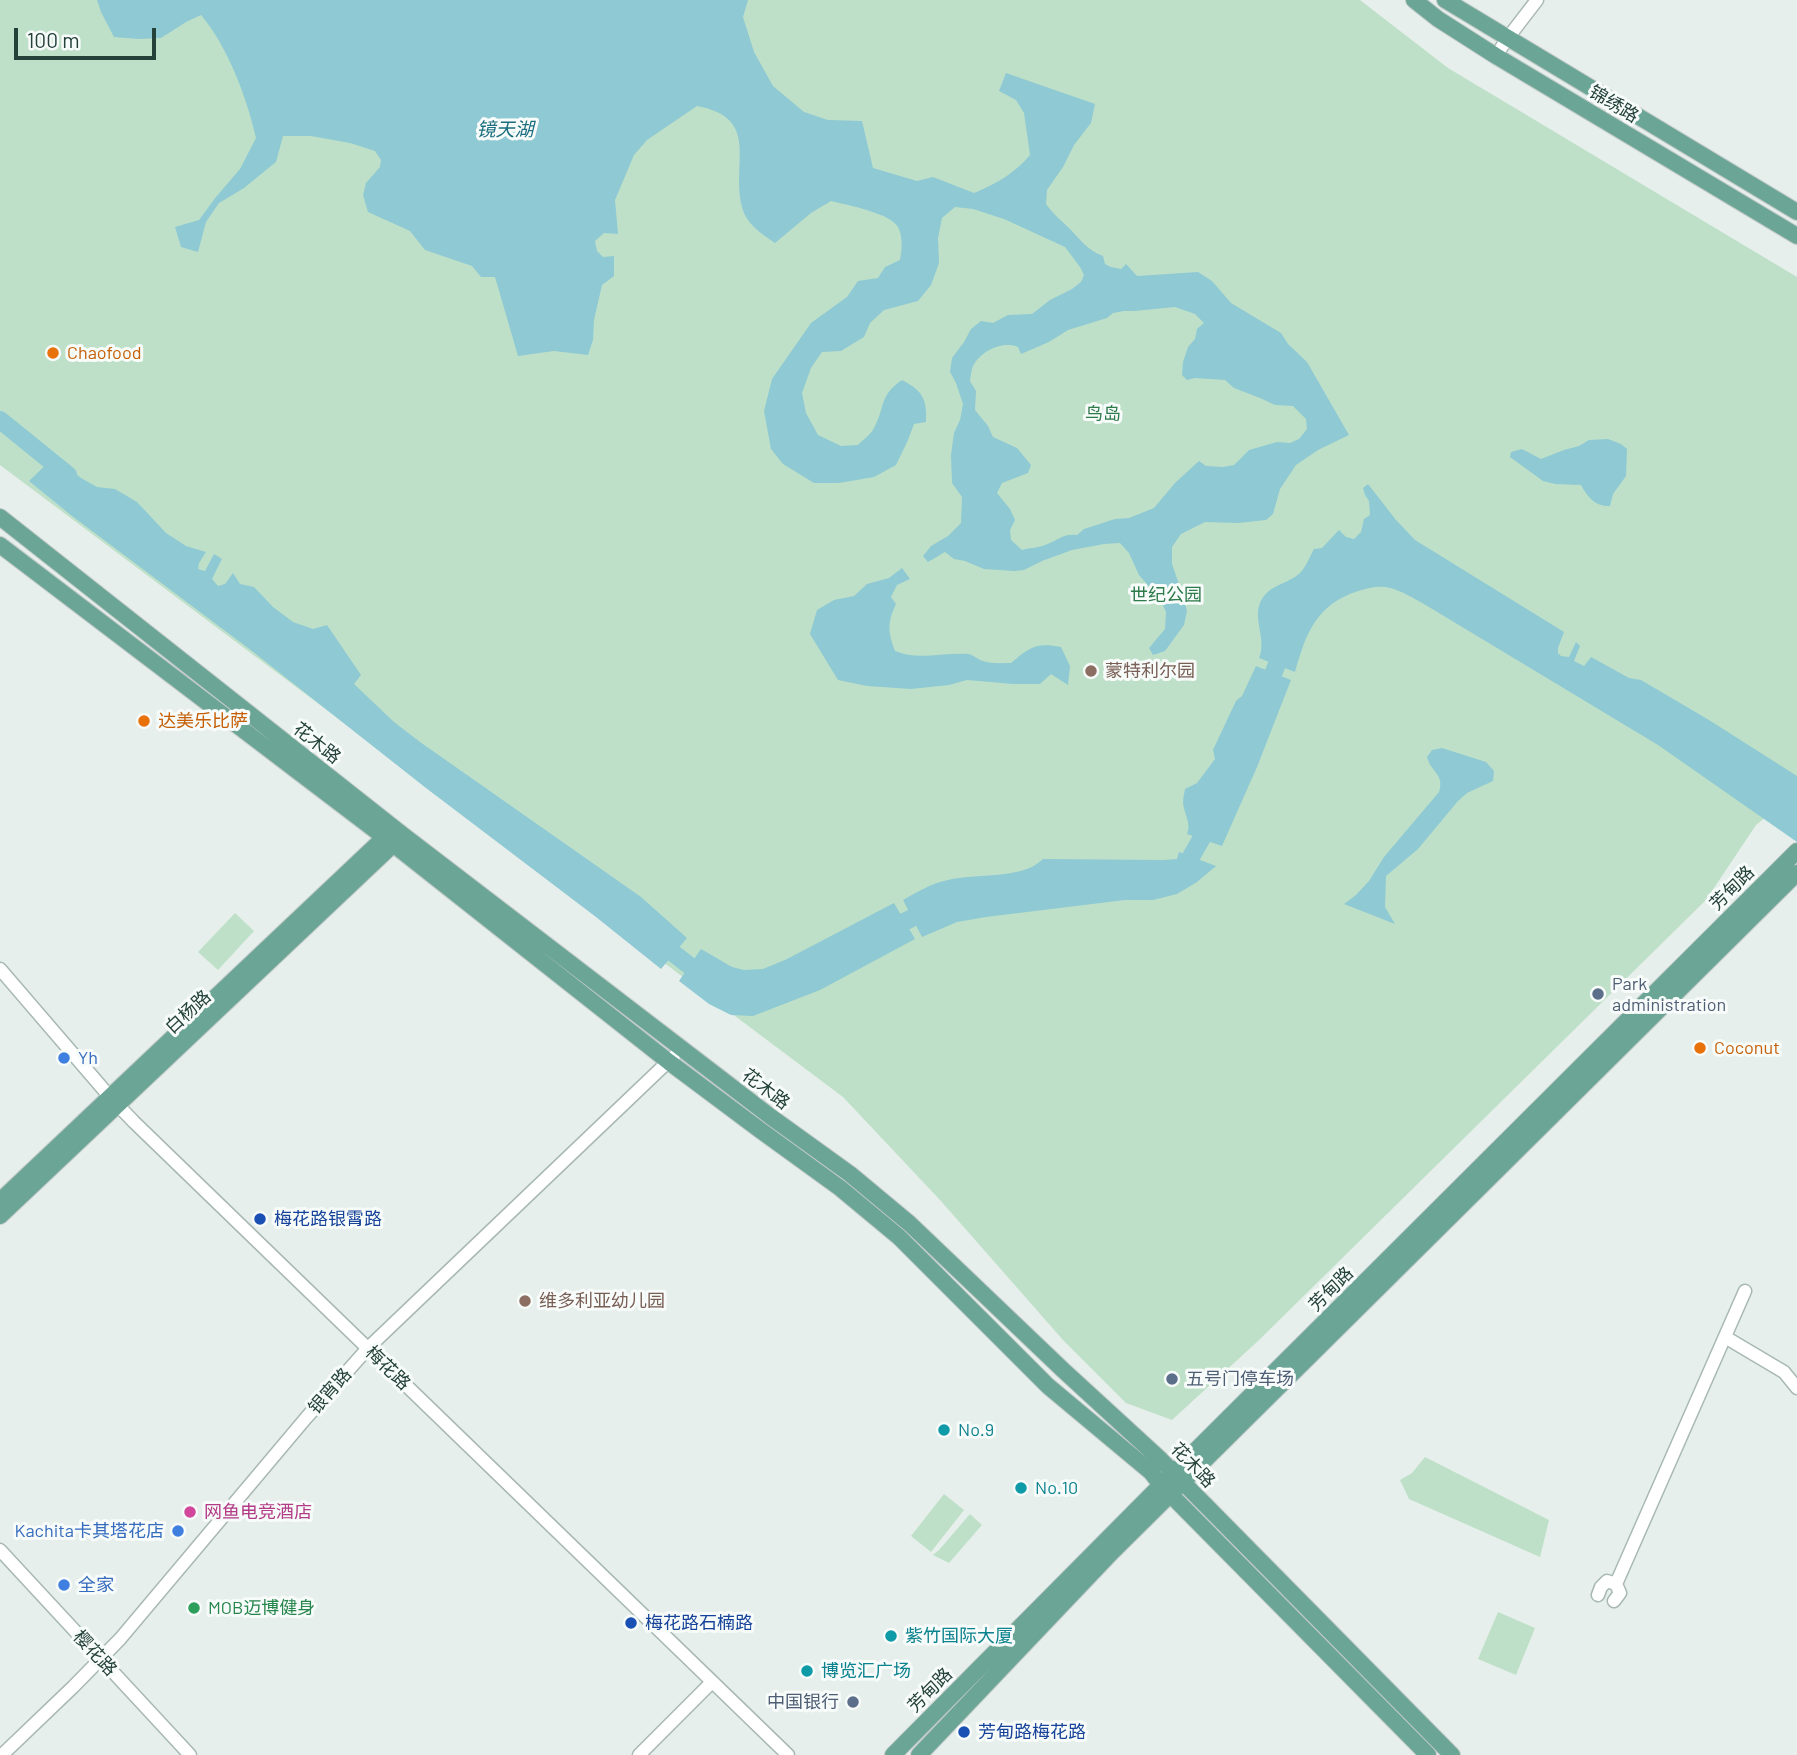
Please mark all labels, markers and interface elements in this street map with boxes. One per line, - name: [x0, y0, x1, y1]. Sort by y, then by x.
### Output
- scale bar: [18, 14, 159, 58]
- text: 100 m: [27, 27, 80, 52]
- street label: 锦绣路: [1585, 81, 1643, 127]
- water label: 镜天湖: [477, 119, 533, 141]
- place label: Chaofood: [67, 342, 142, 364]
- marker: Chaofood: [45, 345, 61, 361]
- park label: 鸟岛: [1085, 403, 1121, 425]
- park label: 世纪公园: [1130, 584, 1202, 606]
- place label: 蒙特利尔园: [1105, 660, 1195, 682]
- marker: 蒙特利尔园: [1083, 663, 1099, 679]
- place label: 达美乐比萨: [158, 710, 248, 732]
- marker: 达美乐比萨: [136, 713, 152, 729]
- street label: 花木路: [289, 718, 345, 768]
- street label: 芳甸路: [1705, 861, 1759, 915]
- place label: Park administration: [1612, 973, 1726, 1016]
- street label: 白杨路: [161, 986, 215, 1038]
- marker: Park administration: [1590, 986, 1606, 1002]
- place label: Coconut: [1714, 1037, 1780, 1059]
- marker: Coconut: [1692, 1040, 1708, 1056]
- place label: Yh: [78, 1047, 98, 1069]
- marker: Yh: [56, 1050, 72, 1066]
- street label: 花木路: [738, 1064, 794, 1114]
- place label: 梅花路银霄路: [274, 1208, 382, 1230]
- marker: 梅花路银霄路: [252, 1211, 268, 1227]
- street label: 芳甸路: [1304, 1262, 1358, 1316]
- place label: 维多利亚幼儿园: [539, 1290, 665, 1312]
- marker: 维多利亚幼儿园: [517, 1293, 533, 1309]
- street label: 梅花路: [361, 1341, 415, 1395]
- street label: 银宵路: [304, 1364, 356, 1418]
- place label: 五号门停车场: [1186, 1368, 1294, 1390]
- marker: 五号门停车场: [1164, 1371, 1180, 1387]
- place label: No.9: [958, 1419, 994, 1441]
- marker: No.9: [936, 1422, 952, 1438]
- street label: 花木路: [1166, 1438, 1220, 1492]
- place label: No.10: [1035, 1477, 1078, 1499]
- marker: No.10: [1013, 1480, 1029, 1496]
- place label: 网鱼电竞酒店: [204, 1501, 312, 1523]
- marker: 网鱼电竞酒店: [182, 1504, 198, 1520]
- place label: Kachita卡其塔花店: [14, 1520, 164, 1542]
- marker: Kachita卡其塔花店: [170, 1523, 186, 1539]
- place label: 全家: [78, 1574, 114, 1596]
- marker: 全家: [56, 1577, 72, 1593]
- place label: MOB迈博健身: [208, 1597, 315, 1619]
- marker: MOB迈博健身: [186, 1600, 202, 1616]
- place label: 梅花路石楠路: [645, 1612, 753, 1634]
- marker: 梅花路石楠路: [623, 1615, 639, 1631]
- place label: 紫竹国际大厦: [905, 1625, 1013, 1647]
- street label: 樱花路: [69, 1626, 121, 1680]
- marker: 紫竹国际大厦: [883, 1628, 899, 1644]
- place label: 博览汇广场: [821, 1660, 911, 1682]
- marker: 博览汇广场: [799, 1663, 815, 1679]
- street label: 芳甸路: [903, 1663, 957, 1717]
- place label: 中国银行: [767, 1691, 839, 1713]
- marker: 中国银行: [845, 1694, 861, 1710]
- place label: 芳甸路梅花路: [978, 1721, 1086, 1743]
- marker: 芳甸路梅花路: [956, 1724, 972, 1740]

